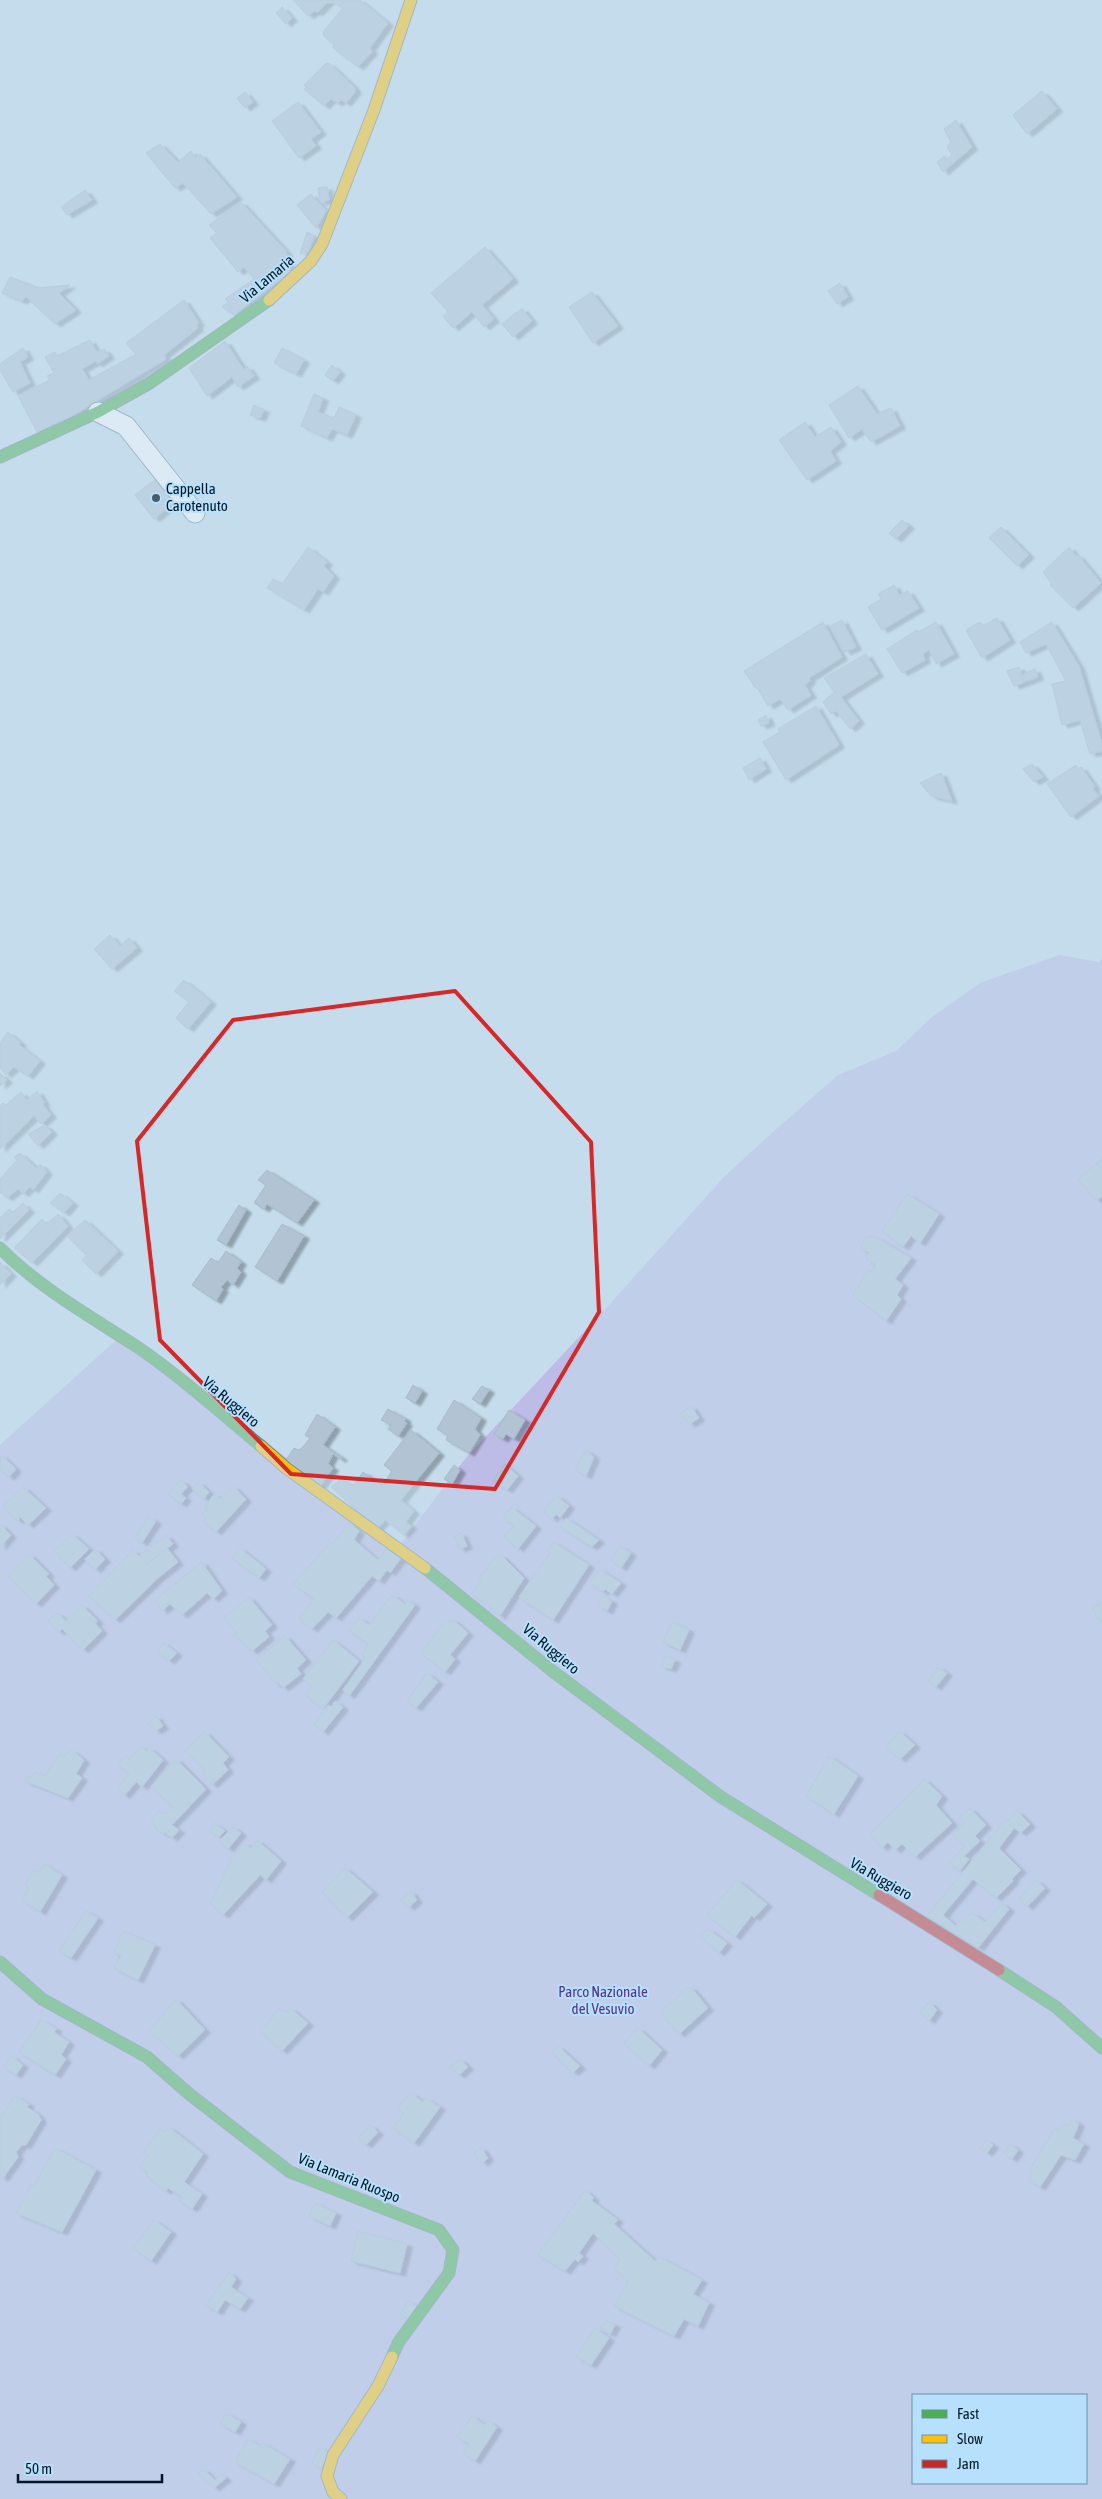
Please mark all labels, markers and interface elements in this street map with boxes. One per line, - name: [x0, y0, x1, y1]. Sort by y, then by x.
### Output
- street label: Via Lamaria: [236, 251, 297, 306]
- place label: Cappella Carotenuto: [166, 480, 228, 514]
- marker: Cappella Carotenuto: [150, 492, 162, 504]
- street label: Via Ruggiero: [199, 1373, 263, 1430]
- street label: Via Ruggiero: [519, 1620, 583, 1677]
- street label: Via Ruggiero: [847, 1854, 915, 1903]
- park label: Parco Nazionale del Vesuvio: [558, 1983, 648, 2017]
- street label: Via Lamaria Ruospo: [296, 2149, 403, 2206]
- legend: [912, 2394, 1087, 2484]
- text: Fast: [957, 2405, 979, 2422]
- text: Slow: [957, 2430, 983, 2447]
- scale bar: [18, 2452, 161, 2484]
- text: Jam: [957, 2455, 980, 2472]
- text: 50 m: [25, 2460, 52, 2477]

